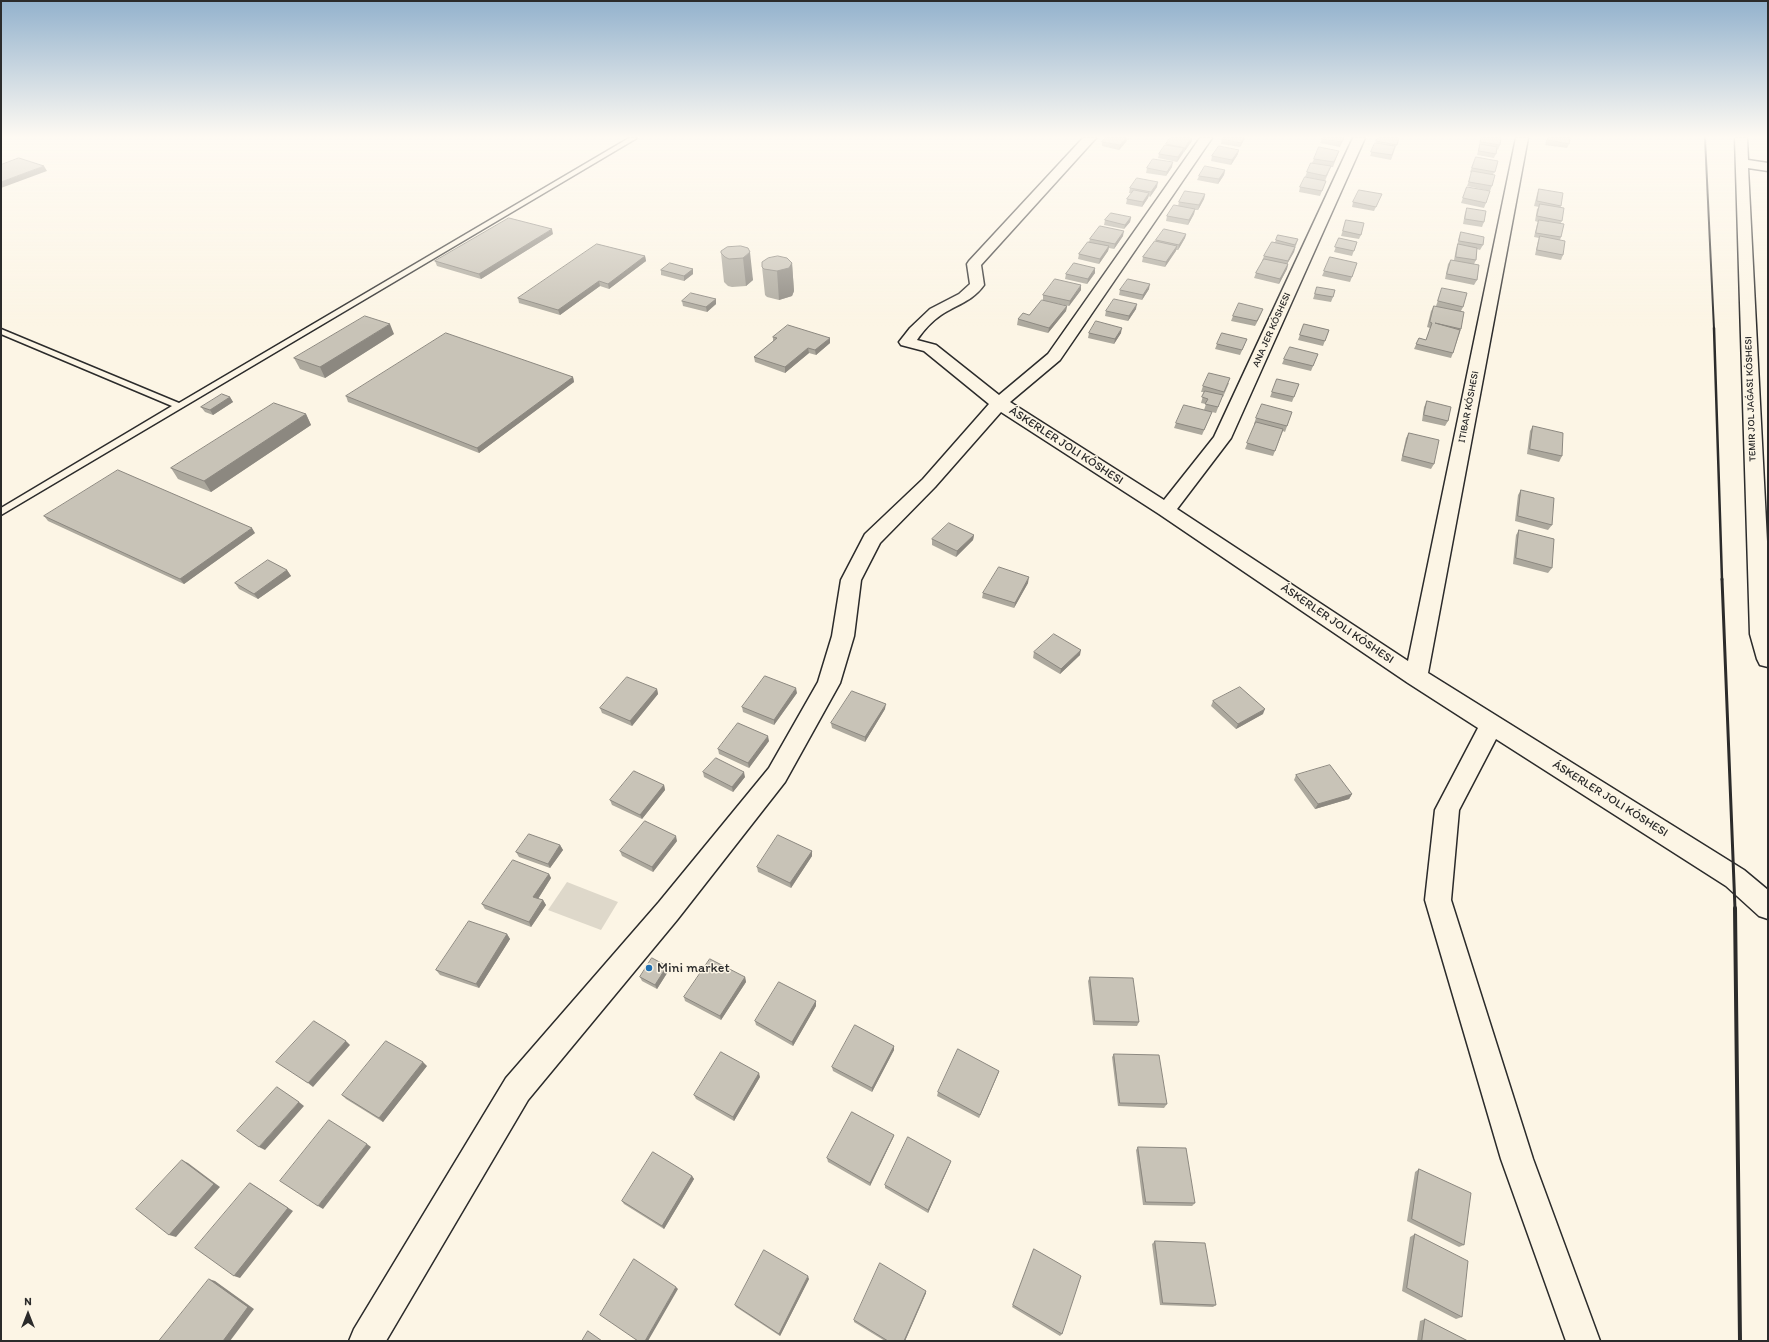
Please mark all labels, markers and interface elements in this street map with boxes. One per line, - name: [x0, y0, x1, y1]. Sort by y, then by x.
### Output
- street label: ANA JER KÓSHESI: [1250, 291, 1294, 369]
- street label: TEMIR JOL JAǴASI KÓSHESI: [1743, 336, 1759, 462]
- street label: ITIBAR KÓSHESI: [1456, 370, 1482, 444]
- street label: ÁSKERLER JOLI KÓSHESI: [1006, 404, 1126, 488]
- street label: ÁSKERLER JOLI KÓSHESI: [1278, 581, 1396, 667]
- street label: ÁSKERLER JOLI KÓSHESI: [1550, 758, 1670, 840]
- place label: Mini market: [657, 960, 730, 976]
- marker: Mini market: [644, 963, 654, 973]
- north arrow: [8, 1294, 48, 1334]
- text: N: [24, 1295, 32, 1308]

